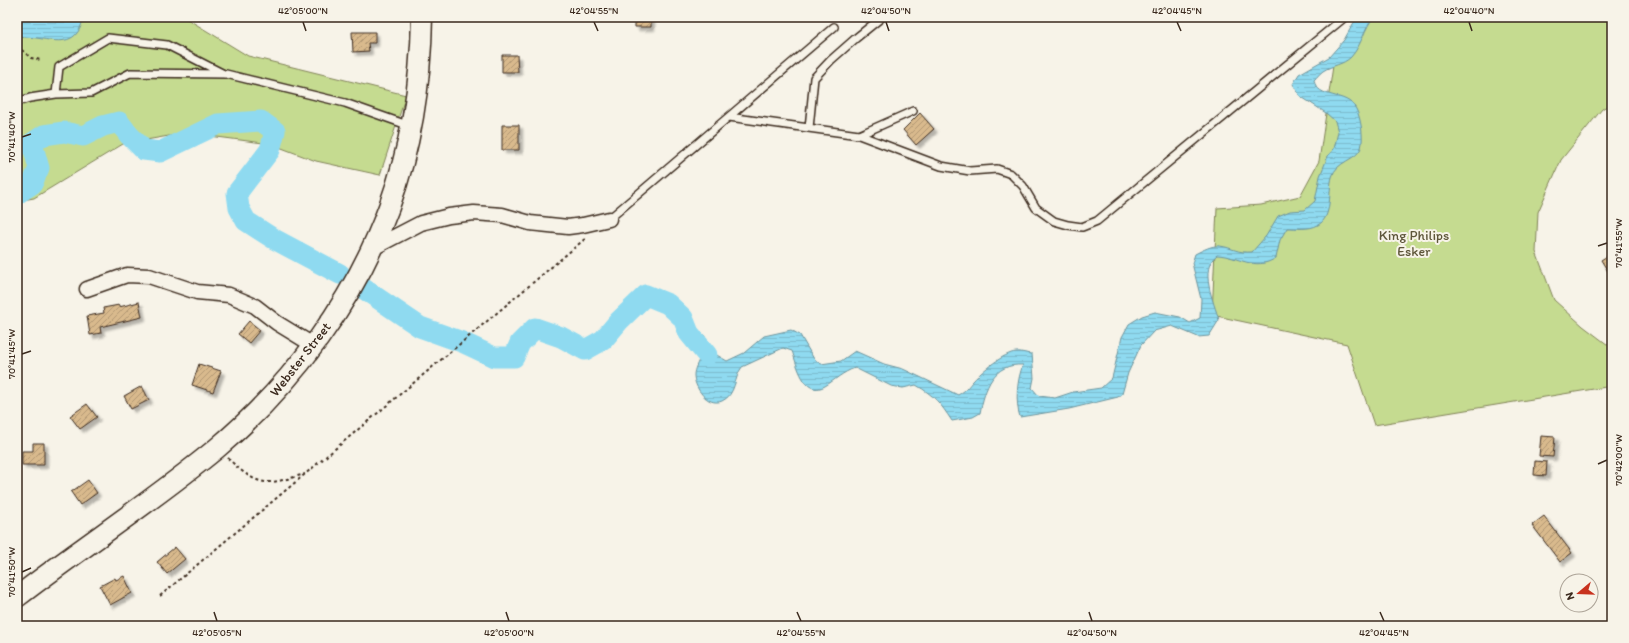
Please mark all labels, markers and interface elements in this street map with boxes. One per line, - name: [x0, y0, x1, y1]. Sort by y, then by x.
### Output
- text: 42°05'00"N: [278, 4, 328, 17]
- text: 42°04'55"N: [569, 4, 619, 17]
- text: 42°04'50"N: [861, 4, 911, 17]
- text: 42°04'45"N: [1152, 4, 1202, 17]
- text: 42°04'40"N: [1444, 4, 1495, 17]
- text: 70°41'40"W: [5, 111, 18, 162]
- text: 70°41'55"W: [1612, 218, 1625, 268]
- park label: King Philips Esker: [1379, 227, 1449, 260]
- street label: Webster Street: [266, 319, 335, 400]
- text: 70°41'45"W: [5, 329, 18, 379]
- text: 70°42'00"W: [1612, 434, 1625, 486]
- text: 70°41'50"W: [5, 546, 18, 597]
- north arrow: [1559, 573, 1599, 613]
- text: N: [1563, 590, 1577, 602]
- text: 42°05'05"N: [192, 626, 242, 639]
- text: 42°05'00"N: [484, 626, 534, 639]
- text: 42°04'55"N: [776, 626, 826, 639]
- text: 42°04'50"N: [1067, 626, 1117, 639]
- text: 42°04'45"N: [1359, 626, 1409, 639]

